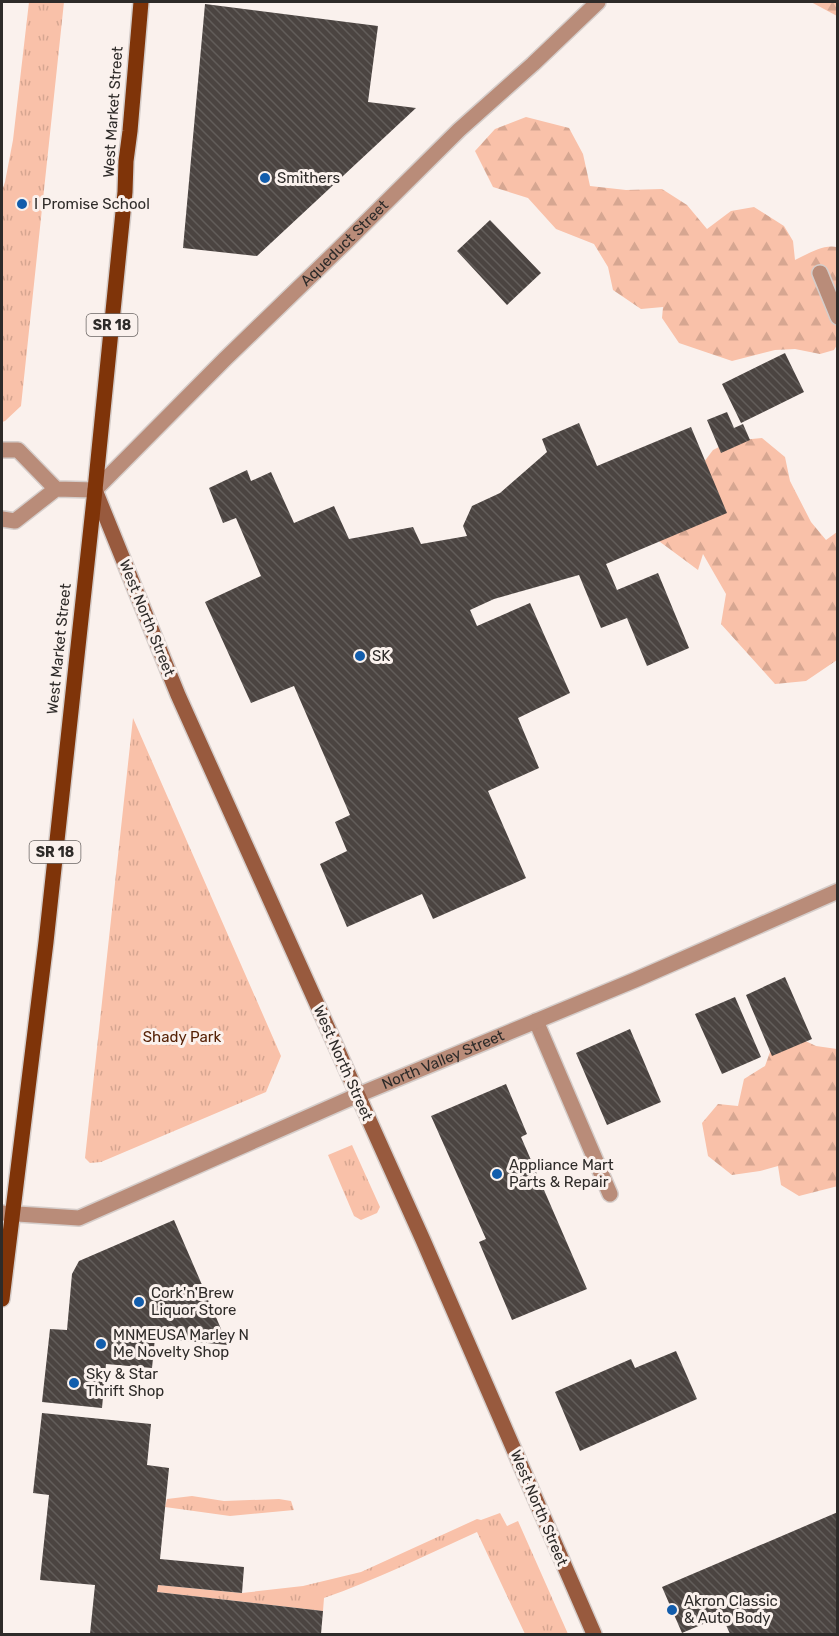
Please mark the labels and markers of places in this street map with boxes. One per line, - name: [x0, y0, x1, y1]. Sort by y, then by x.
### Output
- place label: Smithers: [277, 169, 340, 187]
- marker: Smithers: [258, 171, 272, 185]
- place label: I Promise School: [34, 195, 150, 213]
- marker: I Promise School: [15, 197, 29, 211]
- place label: SK: [372, 647, 390, 665]
- marker: SK: [353, 649, 367, 663]
- place label: Appliance Mart Parts & Repair: [509, 1156, 614, 1191]
- marker: Appliance Mart Parts & Repair: [490, 1167, 504, 1181]
- place label: Cork'n'Brew Liquor Store: [151, 1284, 236, 1319]
- marker: Cork'n'Brew Liquor Store: [132, 1295, 146, 1309]
- place label: MNMEUSA Marley N Me Novelty Shop: [113, 1326, 249, 1361]
- marker: MNMEUSA Marley N Me Novelty Shop: [94, 1337, 108, 1351]
- place label: Sky & Star Thrift Shop: [86, 1365, 164, 1400]
- marker: Sky & Star Thrift Shop: [67, 1376, 81, 1390]
- place label: Akron Classic & Auto Body: [684, 1592, 778, 1627]
- marker: Akron Classic & Auto Body: [665, 1603, 679, 1617]

